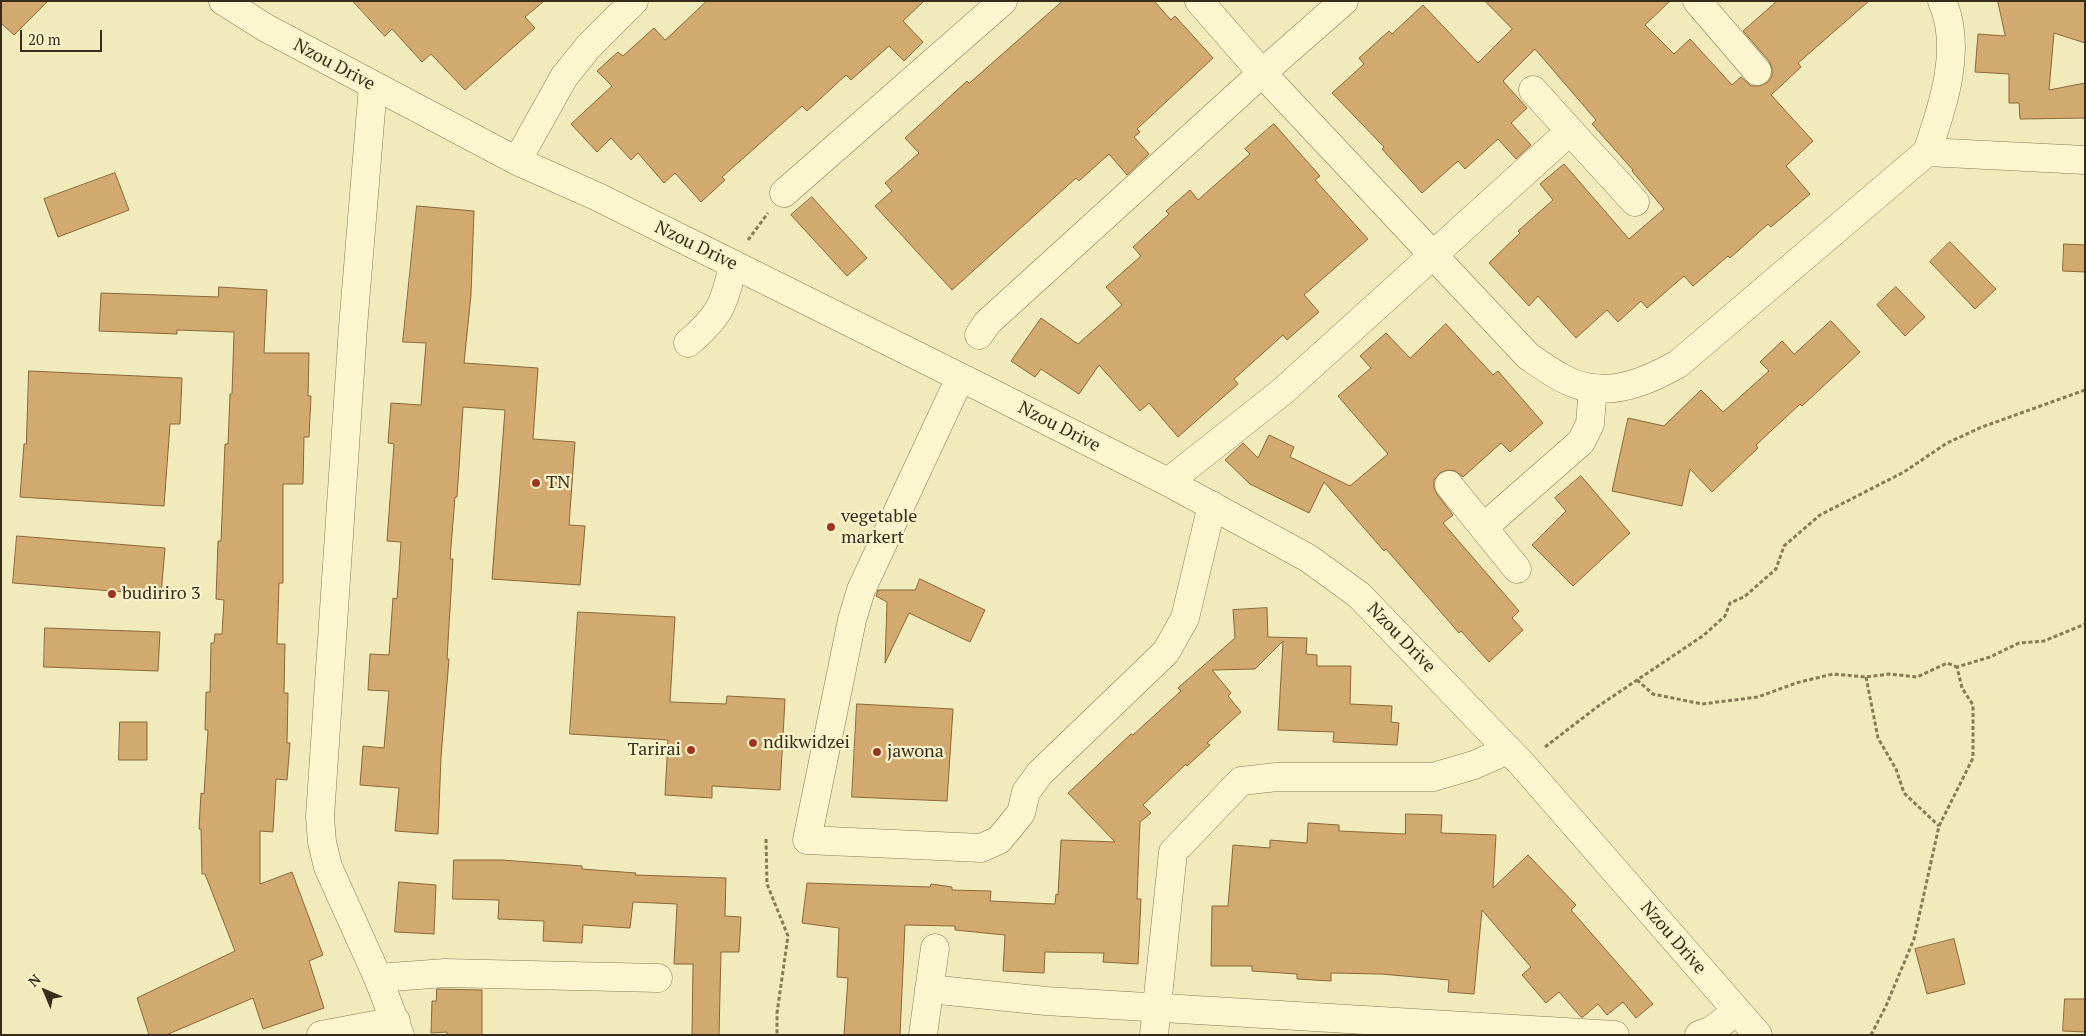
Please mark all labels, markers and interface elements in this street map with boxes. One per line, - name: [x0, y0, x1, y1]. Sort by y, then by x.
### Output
- scale bar: [22, 20, 105, 52]
- text: 20 m: [28, 29, 61, 49]
- street label: Nzou Drive: [289, 34, 379, 96]
- street label: Nzou Drive: [651, 217, 741, 275]
- street label: Nzou Drive: [1014, 397, 1104, 457]
- place label: TN: [546, 472, 570, 494]
- marker: TN: [530, 477, 542, 489]
- place label: vegetable markert: [841, 506, 917, 548]
- marker: vegetable markert: [825, 521, 837, 533]
- place label: budiriro 3: [122, 583, 201, 605]
- marker: budiriro 3: [106, 588, 118, 600]
- street label: Nzou Drive: [1362, 598, 1440, 678]
- place label: ndikwidzei: [763, 732, 850, 754]
- marker: ndikwidzei: [747, 737, 759, 749]
- place label: Tarirai: [628, 739, 681, 761]
- place label: jawona: [887, 741, 944, 763]
- marker: Tarirai: [685, 744, 697, 756]
- marker: jawona: [871, 746, 883, 758]
- street label: Nzou Drive: [1636, 897, 1710, 979]
- north arrow: [20, 966, 70, 1016]
- text: N: [24, 970, 45, 991]

